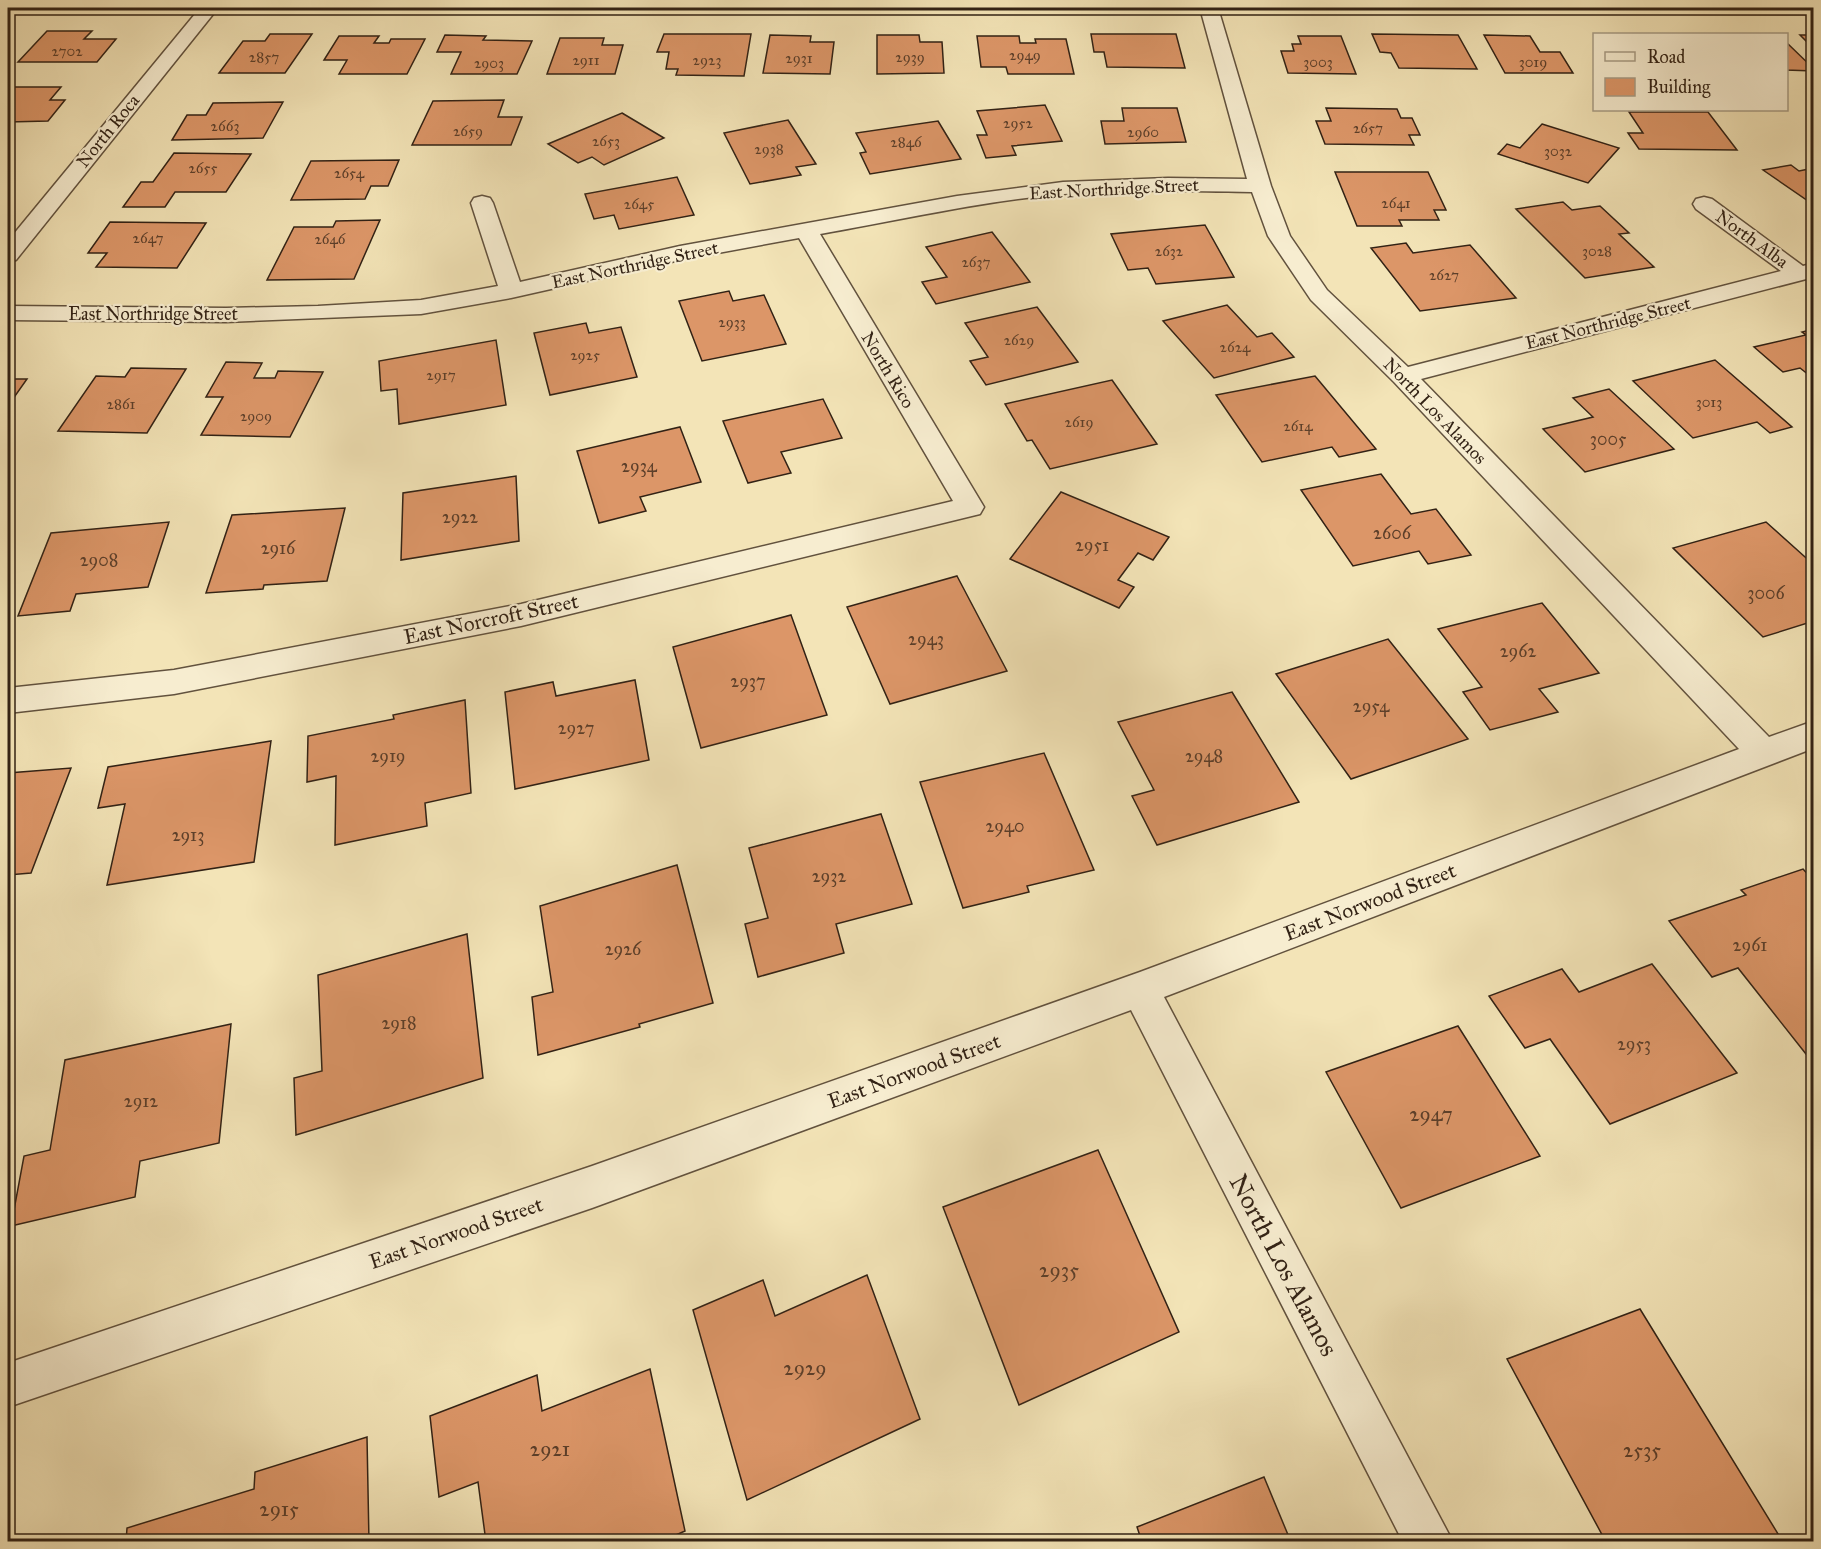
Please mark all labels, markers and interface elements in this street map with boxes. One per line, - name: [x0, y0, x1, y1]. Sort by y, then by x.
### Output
- legend: [1593, 33, 1788, 111]
- house number: 2702: [51, 42, 83, 60]
- house number: 2949: [1009, 46, 1041, 64]
- text: Road: [1647, 46, 1685, 68]
- house number: 2857: [249, 48, 279, 66]
- house number: 2939: [895, 48, 925, 66]
- house number: 2931: [785, 49, 813, 67]
- house number: 2911: [572, 51, 600, 69]
- house number: 2923: [693, 51, 721, 69]
- house number: 3003: [1303, 53, 1333, 71]
- house number: 3019: [1519, 53, 1547, 71]
- house number: 2903: [474, 54, 504, 72]
- text: Building: [1647, 76, 1711, 99]
- street label: North Roca: [72, 90, 144, 172]
- house number: 2952: [1003, 114, 1034, 132]
- house number: 2663: [211, 117, 239, 135]
- house number: 2657: [1353, 119, 1383, 137]
- house number: 2659: [453, 122, 483, 140]
- house number: 2960: [1127, 123, 1159, 141]
- house number: 2653: [592, 132, 620, 150]
- house number: 2846: [890, 133, 923, 151]
- house number: 2938: [754, 140, 784, 158]
- house number: 3032: [1544, 142, 1573, 160]
- house number: 2655: [188, 159, 218, 177]
- house number: 2654: [334, 164, 365, 182]
- street label: East Northridge Street: [1029, 174, 1200, 205]
- house number: 2641: [1381, 194, 1411, 212]
- house number: 2645: [624, 195, 654, 213]
- street label: North Alba: [1711, 205, 1793, 273]
- house number: 2647: [133, 229, 163, 247]
- house number: 2646: [314, 230, 347, 248]
- street label: East Northridge Street: [550, 236, 721, 294]
- house number: 2632: [1155, 242, 1184, 260]
- house number: 3028: [1582, 242, 1612, 260]
- house number: 2637: [961, 253, 991, 271]
- house number: 2627: [1429, 266, 1459, 284]
- street label: East Northridge Street: [1523, 292, 1694, 355]
- street label: East Northridge Street: [68, 303, 238, 326]
- house number: 2933: [718, 313, 746, 331]
- street label: North Rico: [857, 328, 919, 412]
- house number: 2629: [1004, 331, 1034, 349]
- house number: 2624: [1220, 338, 1251, 356]
- house number: 2925: [570, 346, 600, 364]
- street label: North Los Alamos: [1379, 353, 1491, 469]
- house number: 2917: [426, 366, 456, 384]
- house number: 3013: [1696, 393, 1722, 411]
- house number: 2861: [107, 395, 136, 413]
- house number: 2909: [240, 407, 272, 425]
- house number: 2619: [1065, 413, 1093, 431]
- house number: 2614: [1283, 417, 1313, 435]
- house number: 3005: [1590, 428, 1627, 450]
- house number: 2934: [621, 455, 658, 477]
- house number: 2922: [442, 506, 478, 528]
- house number: 2606: [1373, 522, 1412, 544]
- house number: 2951: [1075, 534, 1109, 556]
- house number: 2916: [261, 537, 296, 559]
- house number: 2908: [80, 549, 118, 571]
- house number: 3006: [1747, 582, 1785, 604]
- street label: East Norcroft Street: [401, 588, 581, 650]
- house number: 2943: [908, 628, 944, 650]
- house number: 2962: [1500, 640, 1536, 662]
- house number: 2937: [730, 670, 766, 692]
- house number: 2954: [1353, 695, 1390, 717]
- house number: 2927: [558, 717, 594, 739]
- house number: 2919: [370, 745, 406, 767]
- house number: 2948: [1185, 745, 1223, 767]
- house number: 2940: [985, 815, 1025, 837]
- house number: 2913: [172, 824, 204, 846]
- street label: East Norwood Street: [1280, 857, 1460, 947]
- house number: 2932: [812, 865, 846, 887]
- house number: 2961: [1733, 934, 1767, 956]
- house number: 2926: [605, 938, 642, 960]
- house number: 2918: [381, 1012, 417, 1034]
- street label: East Norwood Street: [824, 1027, 1004, 1114]
- house number: 2953: [1617, 1033, 1651, 1055]
- house number: 2912: [124, 1090, 158, 1112]
- house number: 2947: [1409, 1101, 1453, 1127]
- street label: North Los Alamos: [1223, 1169, 1345, 1361]
- street label: East Norwood Street: [366, 1191, 547, 1275]
- house number: 2935: [1039, 1257, 1079, 1283]
- house number: 2929: [783, 1355, 827, 1381]
- house number: 2921: [530, 1436, 570, 1462]
- house number: 2535: [1623, 1437, 1661, 1463]
- house number: 2915: [259, 1496, 299, 1522]

